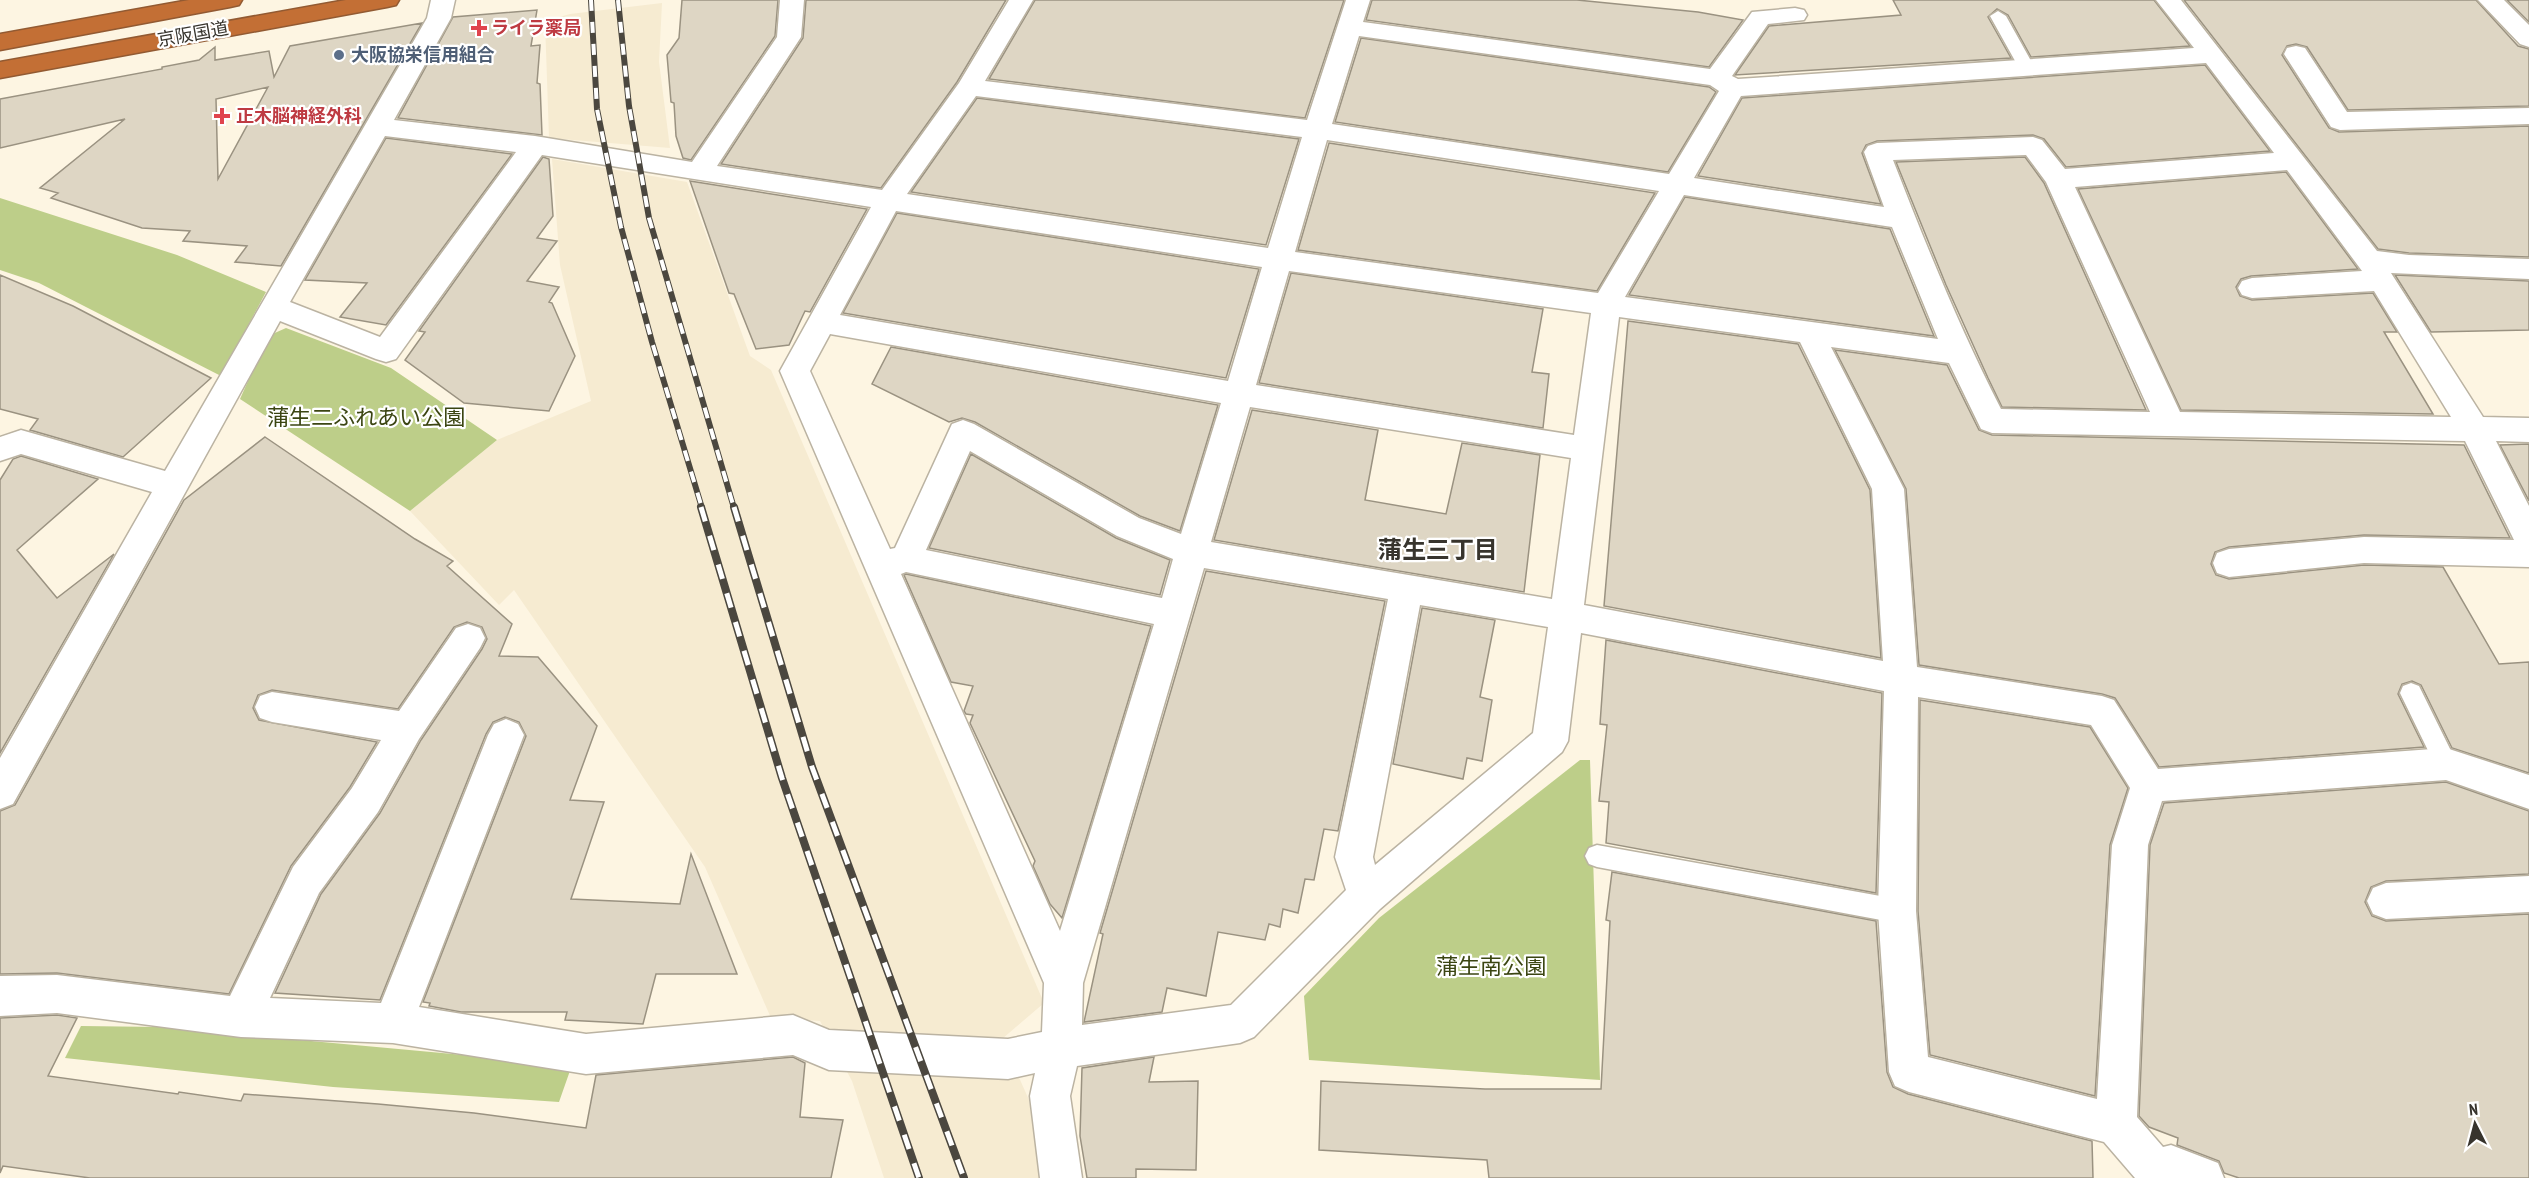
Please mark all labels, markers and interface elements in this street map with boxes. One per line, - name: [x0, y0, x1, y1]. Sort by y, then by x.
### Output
- street label: 京阪国道: [155, 16, 230, 51]
- place label: ライラ薬局: [491, 16, 581, 39]
- marker: ライラ薬局: [472, 21, 486, 35]
- place label: 大阪協栄信用組合: [351, 43, 495, 66]
- marker: 大阪協栄信用組合: [332, 48, 346, 62]
- place label: 正木脳神経外科: [236, 104, 362, 127]
- marker: 正木脳神経外科: [213, 107, 231, 125]
- park label: 蒲生二ふれあい公園: [267, 403, 465, 431]
- district label: 蒲生三丁目: [1378, 534, 1498, 565]
- park label: 蒲生南公園: [1436, 952, 1546, 980]
- north arrow: [2445, 1094, 2505, 1154]
- text: N: [2468, 1099, 2479, 1119]

